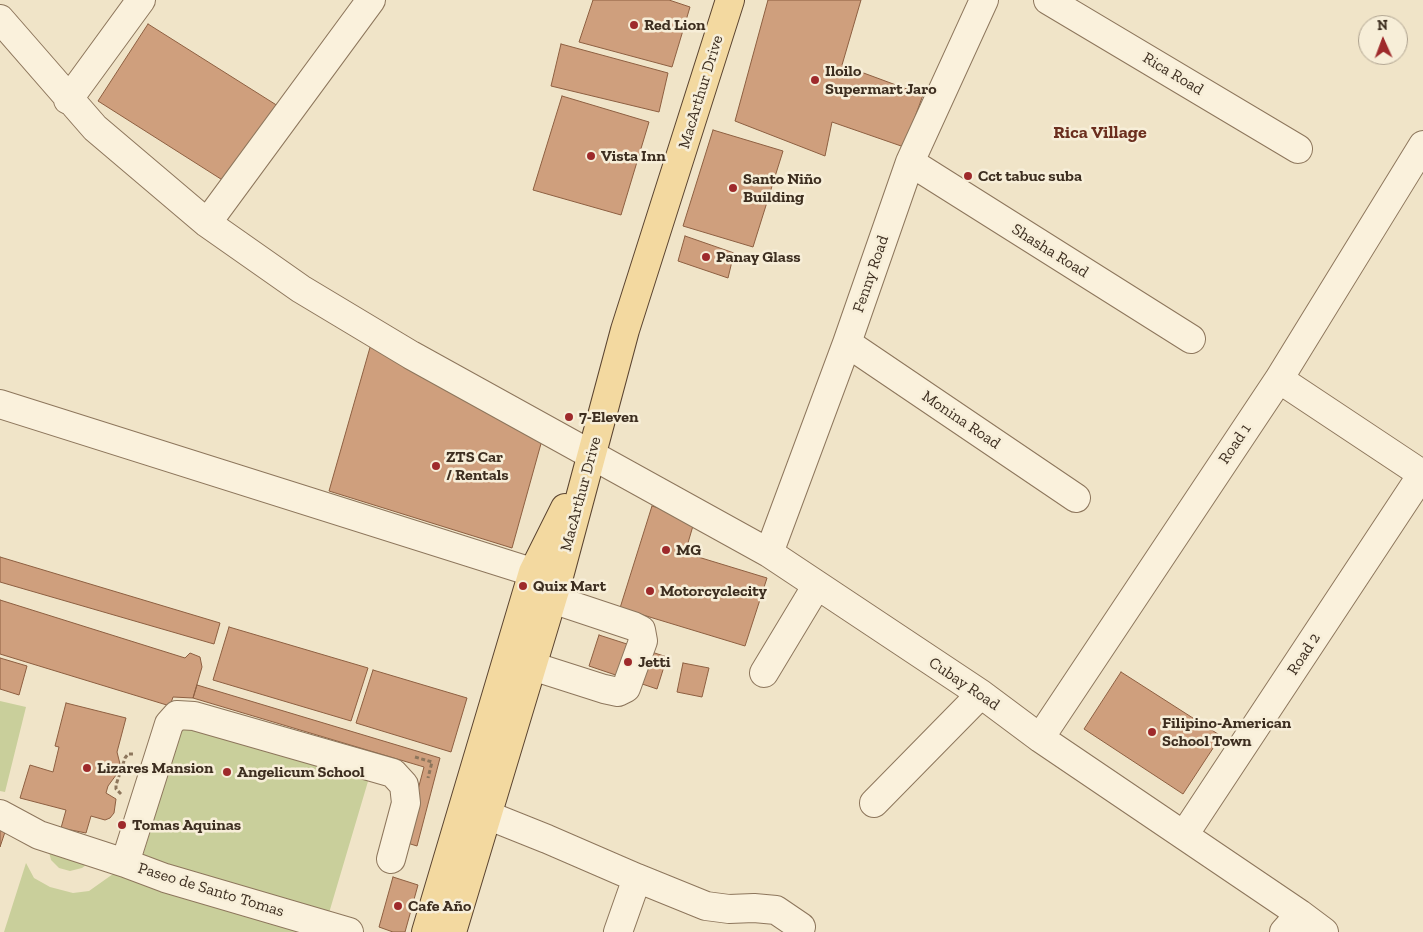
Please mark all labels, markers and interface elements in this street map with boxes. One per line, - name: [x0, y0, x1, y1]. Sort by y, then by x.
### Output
- place label: Red Lion: [644, 15, 706, 35]
- north arrow: [1358, 15, 1408, 65]
- text: N: [1377, 17, 1388, 34]
- marker: Red Lion: [628, 19, 640, 31]
- street label: MacArthur Drive: [675, 33, 727, 151]
- street label: Rica Road: [1139, 48, 1207, 100]
- place label: Iloilo Supermart Jaro: [825, 61, 937, 99]
- marker: Iloilo Supermart Jaro: [809, 74, 821, 86]
- district label: Rica Village: [1053, 122, 1147, 144]
- place label: Vista Inn: [601, 146, 666, 166]
- marker: Vista Inn: [585, 150, 597, 162]
- place label: Cct tabuc suba: [978, 166, 1082, 186]
- place label: Santo Niño Building: [743, 169, 822, 207]
- marker: Cct tabuc suba: [962, 170, 974, 182]
- marker: Santo Niño Building: [727, 182, 739, 194]
- street label: Shasha Road: [1008, 220, 1092, 282]
- street label: Fenny Road: [849, 233, 893, 315]
- place label: Panay Glass: [716, 247, 801, 267]
- marker: Panay Glass: [700, 251, 712, 263]
- street label: Monina Road: [918, 387, 1004, 453]
- place label: 7-Eleven: [579, 407, 638, 427]
- marker: 7-Eleven: [563, 411, 575, 423]
- street label: Road 1: [1215, 420, 1255, 468]
- street label: MacArthur Drive: [556, 435, 606, 553]
- place label: ZTS Car / Rentals: [446, 447, 509, 485]
- marker: ZTS Car / Rentals: [430, 460, 442, 472]
- place label: MG: [676, 540, 701, 560]
- marker: MG: [660, 544, 672, 556]
- place label: Quix Mart: [533, 576, 606, 596]
- marker: Quix Mart: [517, 580, 529, 592]
- place label: Motorcyclecity: [660, 581, 767, 601]
- marker: Motorcyclecity: [644, 585, 656, 597]
- street label: Road 2: [1283, 629, 1325, 679]
- place label: Jetti: [638, 652, 671, 672]
- street label: Cubay Road: [925, 653, 1003, 715]
- marker: Jetti: [622, 656, 634, 668]
- place label: Filipino-American School Town: [1162, 713, 1291, 751]
- marker: Filipino-American School Town: [1146, 726, 1158, 738]
- place label: Lizares Mansion: [97, 758, 213, 778]
- marker: Lizares Mansion: [81, 762, 93, 774]
- place label: Angelicum School: [237, 762, 365, 782]
- marker: Angelicum School: [221, 766, 233, 778]
- place label: Tomas Aquinas: [132, 815, 241, 835]
- marker: Tomas Aquinas: [116, 819, 128, 831]
- street label: Paseo de Santo Tomas: [136, 859, 286, 921]
- place label: Cafe Año: [408, 896, 471, 916]
- marker: Cafe Año: [392, 900, 404, 912]

